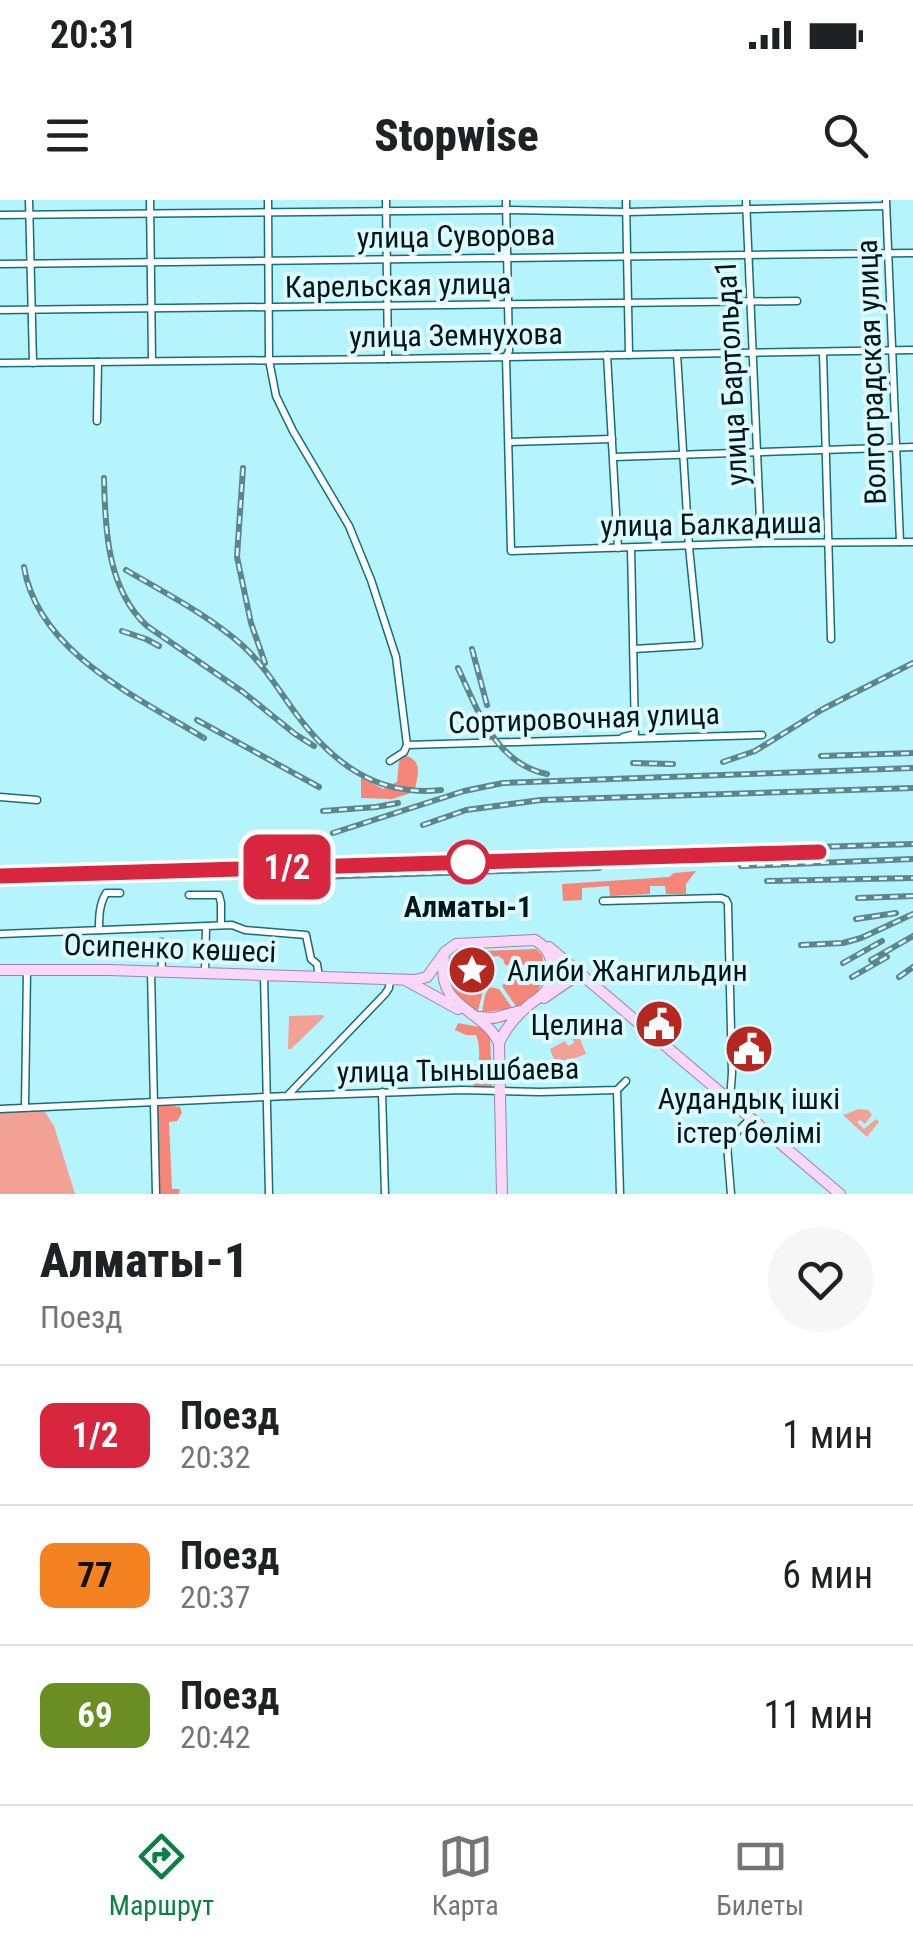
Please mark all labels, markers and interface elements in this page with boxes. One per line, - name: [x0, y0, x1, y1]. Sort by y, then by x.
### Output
- text: 20:31: [50, 13, 137, 57]
- icon: menu: [40, 108, 95, 163]
- icon: search: [818, 108, 873, 163]
- text: Stopwise: [374, 109, 539, 162]
- street label: улица Суворова: [356, 217, 556, 255]
- street label: Волгоградская улица: [849, 239, 893, 505]
- street label: улица Бартольда1: [708, 259, 754, 487]
- street label: Карельская улица: [285, 266, 511, 304]
- street label: улица Земнухова: [349, 316, 563, 354]
- street label: улица Балкадиша: [600, 505, 822, 543]
- street label: Сортировочная улица: [448, 696, 720, 740]
- line badge: 1/2: [230, 834, 344, 900]
- marker: Алматы-1: [447, 841, 489, 883]
- text: 1/2: [264, 847, 311, 888]
- place label: Алматы-1: [404, 889, 532, 924]
- street label: Осипенко көшесі: [63, 927, 277, 969]
- place icon: Алиби Жангильдин: [446, 944, 498, 996]
- place label: Алиби Жангильдин: [507, 953, 748, 988]
- public building icon: Целина: [633, 998, 685, 1050]
- place label: Целина: [531, 1007, 624, 1042]
- public building icon: Аудандық ішкі істер бөлімі: [723, 1023, 775, 1075]
- street label: улица Тынышбаева: [337, 1050, 579, 1090]
- place label: Аудандық ішкі істер бөлімі: [658, 1081, 840, 1150]
- button: heart: [768, 1227, 873, 1332]
- text: Алматы-1: [40, 1232, 248, 1289]
- text: Поезд: [40, 1298, 122, 1336]
- text: Поезд: [180, 1394, 279, 1438]
- text: 1 мин: [782, 1413, 873, 1457]
- text: 1/2: [72, 1415, 119, 1456]
- text: 20:32: [180, 1438, 251, 1476]
- text: Поезд: [180, 1534, 279, 1578]
- text: 6 мин: [782, 1553, 873, 1597]
- text: 77: [77, 1555, 113, 1596]
- text: 20:37: [180, 1578, 251, 1616]
- text: Поезд: [180, 1674, 279, 1718]
- text: 11 мин: [764, 1693, 873, 1737]
- text: 69: [77, 1695, 113, 1736]
- text: 20:42: [180, 1718, 251, 1756]
- tab: Маршрут: [109, 1829, 214, 1922]
- tab: Карта: [432, 1829, 499, 1922]
- tab: Билеты: [716, 1829, 804, 1922]

